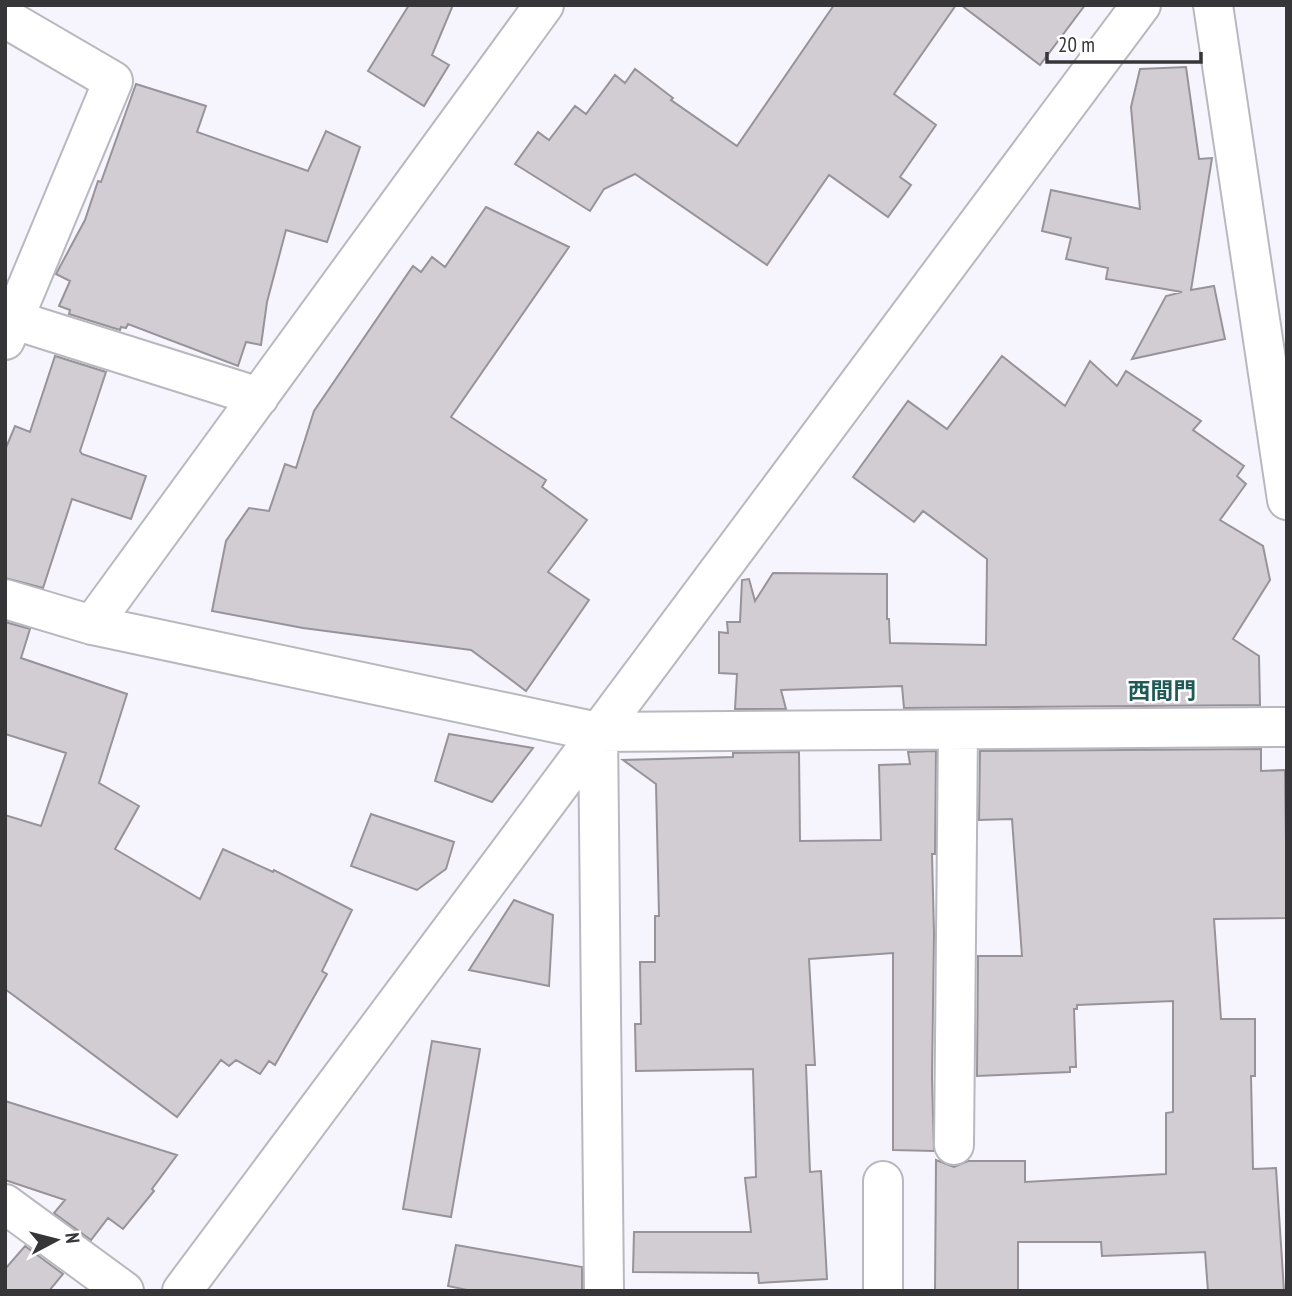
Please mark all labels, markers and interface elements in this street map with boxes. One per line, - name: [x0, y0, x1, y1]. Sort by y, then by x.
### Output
- scale bar: [1047, 21, 1201, 65]
- text: 20 m: [1058, 31, 1095, 58]
- district label: 西間門: [1128, 676, 1197, 705]
- north arrow: [21, 1205, 91, 1275]
- text: N: [60, 1231, 85, 1244]

